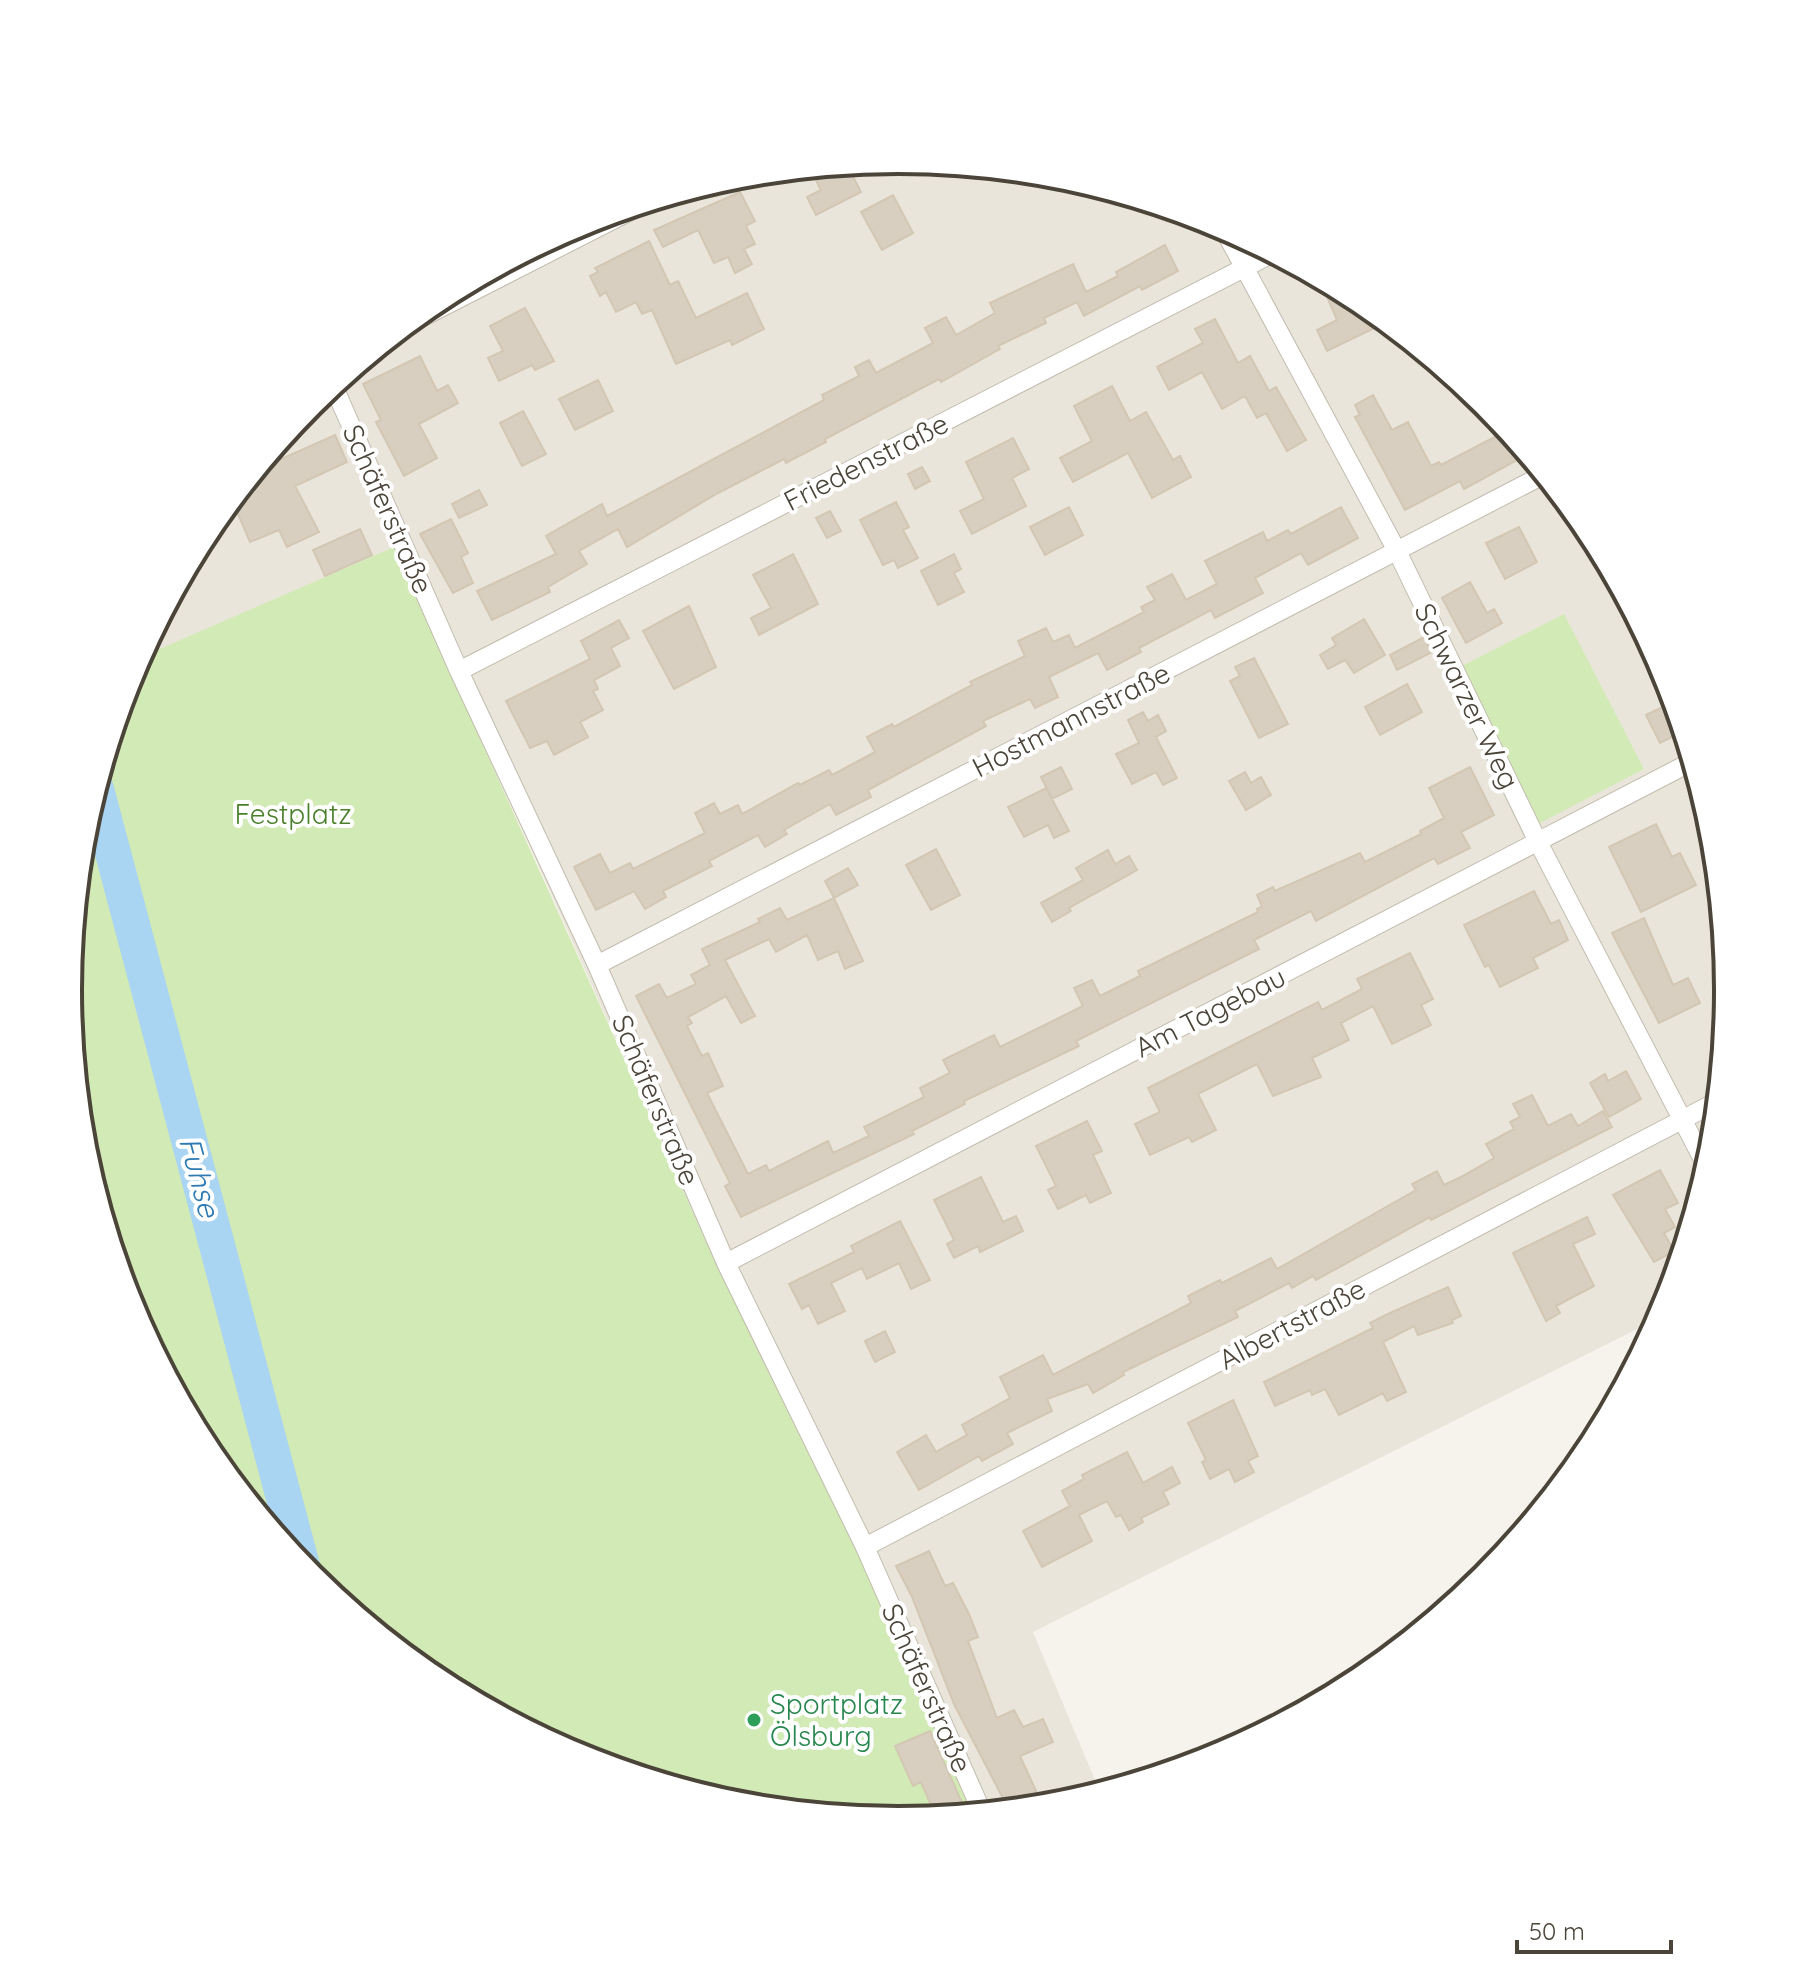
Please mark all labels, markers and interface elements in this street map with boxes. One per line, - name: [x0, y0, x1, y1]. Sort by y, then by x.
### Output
- street label: Friedenstraße: [778, 405, 954, 518]
- street label: Schäferstraße: [336, 419, 441, 599]
- street label: Schwarzer Weg: [1407, 597, 1528, 794]
- street label: Hostmannstraße: [966, 655, 1176, 784]
- park label: Festplatz: [234, 796, 352, 831]
- street label: Am Tagebau: [1128, 959, 1291, 1065]
- street label: Schäferstraße: [605, 1009, 708, 1190]
- water label: Fuhse: [171, 1132, 229, 1222]
- street label: Albertstraße: [1212, 1270, 1371, 1377]
- street label: Schäferstraße: [875, 1598, 980, 1778]
- place label: Sportplatz Ölsburg: [770, 1686, 903, 1753]
- marker: Sportplatz Ölsburg: [745, 1711, 763, 1729]
- scale bar: [1517, 1904, 1671, 1954]
- text: 50 m: [1529, 1916, 1585, 1946]

